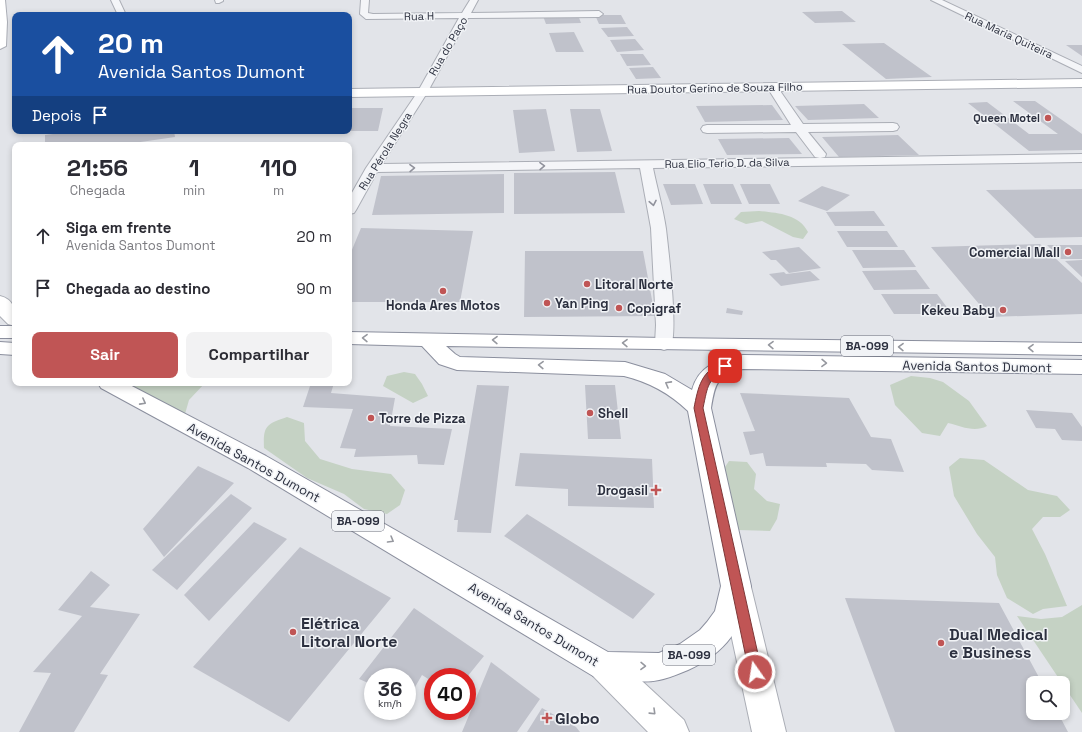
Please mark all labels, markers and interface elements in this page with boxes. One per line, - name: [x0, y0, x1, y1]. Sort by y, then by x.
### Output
- street label: Rua Maria Quiteira: [963, 8, 1056, 62]
- street label: Rua H: [404, 9, 434, 23]
- street label: Rua do Paço: [426, 14, 471, 78]
- text: 20 m: [98, 25, 164, 61]
- icon: ahead: [32, 28, 84, 80]
- text: Avenida Santos Dumont: [98, 60, 305, 83]
- street label: Rua Doutor Gerino de Souza Filho: [627, 79, 803, 97]
- icon: arrive: [89, 104, 111, 126]
- text: Depois: [32, 106, 81, 125]
- street label: Rua Pérola Negra: [355, 109, 415, 193]
- place label: Queen Motel: [973, 111, 1040, 125]
- marker: Queen Motel: [1043, 113, 1053, 123]
- text: 21:56: [67, 152, 128, 183]
- text: 1: [189, 152, 200, 183]
- text: 110: [260, 152, 297, 183]
- street label: Rua Elio Terio D. da Silva: [664, 155, 790, 171]
- one-way arrow: [539, 162, 545, 170]
- one-way arrow: [409, 164, 415, 172]
- text: Chegada: [70, 182, 125, 199]
- text: min: [183, 182, 205, 199]
- text: m: [273, 182, 284, 199]
- one-way arrow: [648, 200, 657, 206]
- text: Siga em frente: [66, 218, 172, 237]
- icon: ahead: [32, 225, 54, 247]
- text: 20 m: [297, 227, 332, 246]
- text: Avenida Santos Dumont: [66, 237, 216, 254]
- place label: Comercial Mall: [969, 244, 1060, 261]
- marker: Comercial Mall: [1063, 247, 1073, 257]
- place label: Litoral Norte: [595, 276, 673, 293]
- icon: arrive: [32, 277, 54, 299]
- text: Chegada ao destino: [66, 279, 210, 298]
- text: 90 m: [296, 279, 332, 298]
- marker: Litoral Norte: [582, 279, 592, 289]
- marker: Honda Ares Motos: [438, 286, 448, 296]
- place label: Yan Ping: [555, 295, 608, 312]
- place label: Honda Ares Motos: [386, 297, 500, 314]
- marker: Yan Ping: [542, 298, 552, 308]
- place label: Copigraf: [627, 300, 681, 317]
- place label: Kekeu Baby: [921, 302, 995, 319]
- marker: Copigraf: [614, 303, 624, 313]
- marker: Kekeu Baby: [998, 305, 1008, 315]
- button: Sair: [32, 332, 178, 378]
- button: Compartilhar: [186, 332, 332, 378]
- one-way arrow: [362, 334, 368, 342]
- one-way arrow: [492, 336, 498, 345]
- road number: BA-099: [841, 336, 893, 356]
- one-way arrow: [622, 339, 628, 347]
- one-way arrow: [768, 341, 774, 349]
- one-way arrow: [898, 342, 904, 351]
- one-way arrow: [1028, 344, 1034, 352]
- pin: [708, 349, 742, 383]
- icon: arrive: [714, 355, 736, 377]
- street label: Avenida Santos Dumont: [902, 357, 1052, 376]
- one-way arrow: [821, 359, 827, 368]
- one-way arrow: [538, 361, 544, 370]
- one-way arrow: [665, 381, 672, 388]
- one-way arrow: [139, 397, 146, 404]
- place label: Shell: [598, 405, 628, 422]
- marker: Shell: [585, 408, 595, 418]
- place label: Torre de Pizza: [379, 410, 466, 427]
- marker: Torre de Pizza: [366, 413, 376, 423]
- street label: Avenida Santos Dumont: [184, 419, 323, 506]
- place label: Drogasil: [597, 482, 648, 499]
- marker: Drogasil: [651, 485, 661, 495]
- road number: BA-099: [332, 511, 384, 531]
- one-way arrow: [387, 535, 394, 542]
- street label: Avenida Santos Dumont: [465, 579, 602, 670]
- place label: Elétrica Litoral Norte: [301, 613, 398, 652]
- place label: Dual Medical e Business: [949, 624, 1048, 663]
- marker: Elétrica Litoral Norte: [288, 627, 298, 637]
- marker: Dual Medical e Business: [936, 638, 946, 648]
- road number: BA-099: [663, 645, 715, 665]
- position arrow: [734, 651, 776, 693]
- one-way arrow: [640, 662, 646, 670]
- speed limit sign: 40: [424, 668, 476, 720]
- text: 36: [378, 676, 402, 702]
- map controls: [1026, 676, 1070, 720]
- button: search: [1026, 676, 1070, 720]
- text: km/h: [378, 697, 402, 710]
- one-way arrow: [648, 707, 656, 715]
- place label: Globo: [555, 708, 600, 729]
- marker: Globo: [542, 713, 552, 723]

